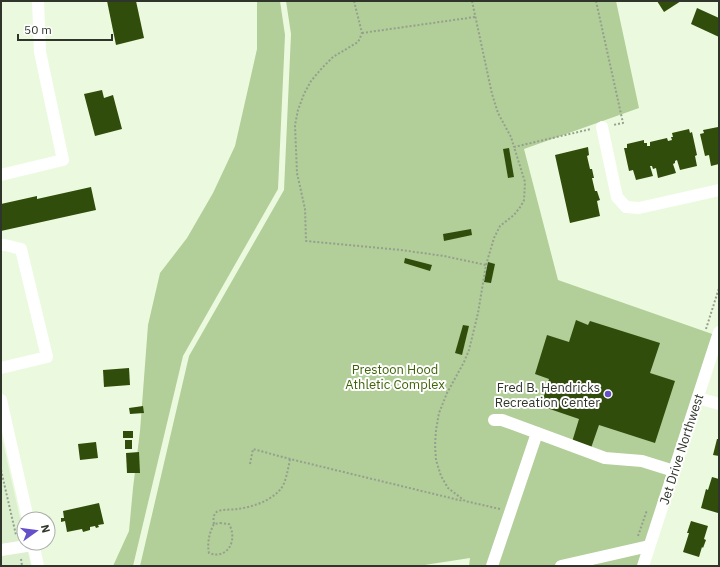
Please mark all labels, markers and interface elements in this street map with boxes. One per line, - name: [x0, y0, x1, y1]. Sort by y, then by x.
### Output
- scale bar: [18, 16, 112, 42]
- text: 50 m: [24, 22, 52, 37]
- park label: Prestoon Hood Athletic Complex: [345, 361, 445, 393]
- place label: Fred B. Hendricks Recreation Center: [495, 379, 600, 411]
- marker: Fred B. Hendricks Recreation Center: [603, 389, 613, 399]
- street label: Jet Drive Northwest: [656, 392, 707, 507]
- north arrow: [16, 511, 56, 551]
- text: N: [38, 523, 53, 534]

